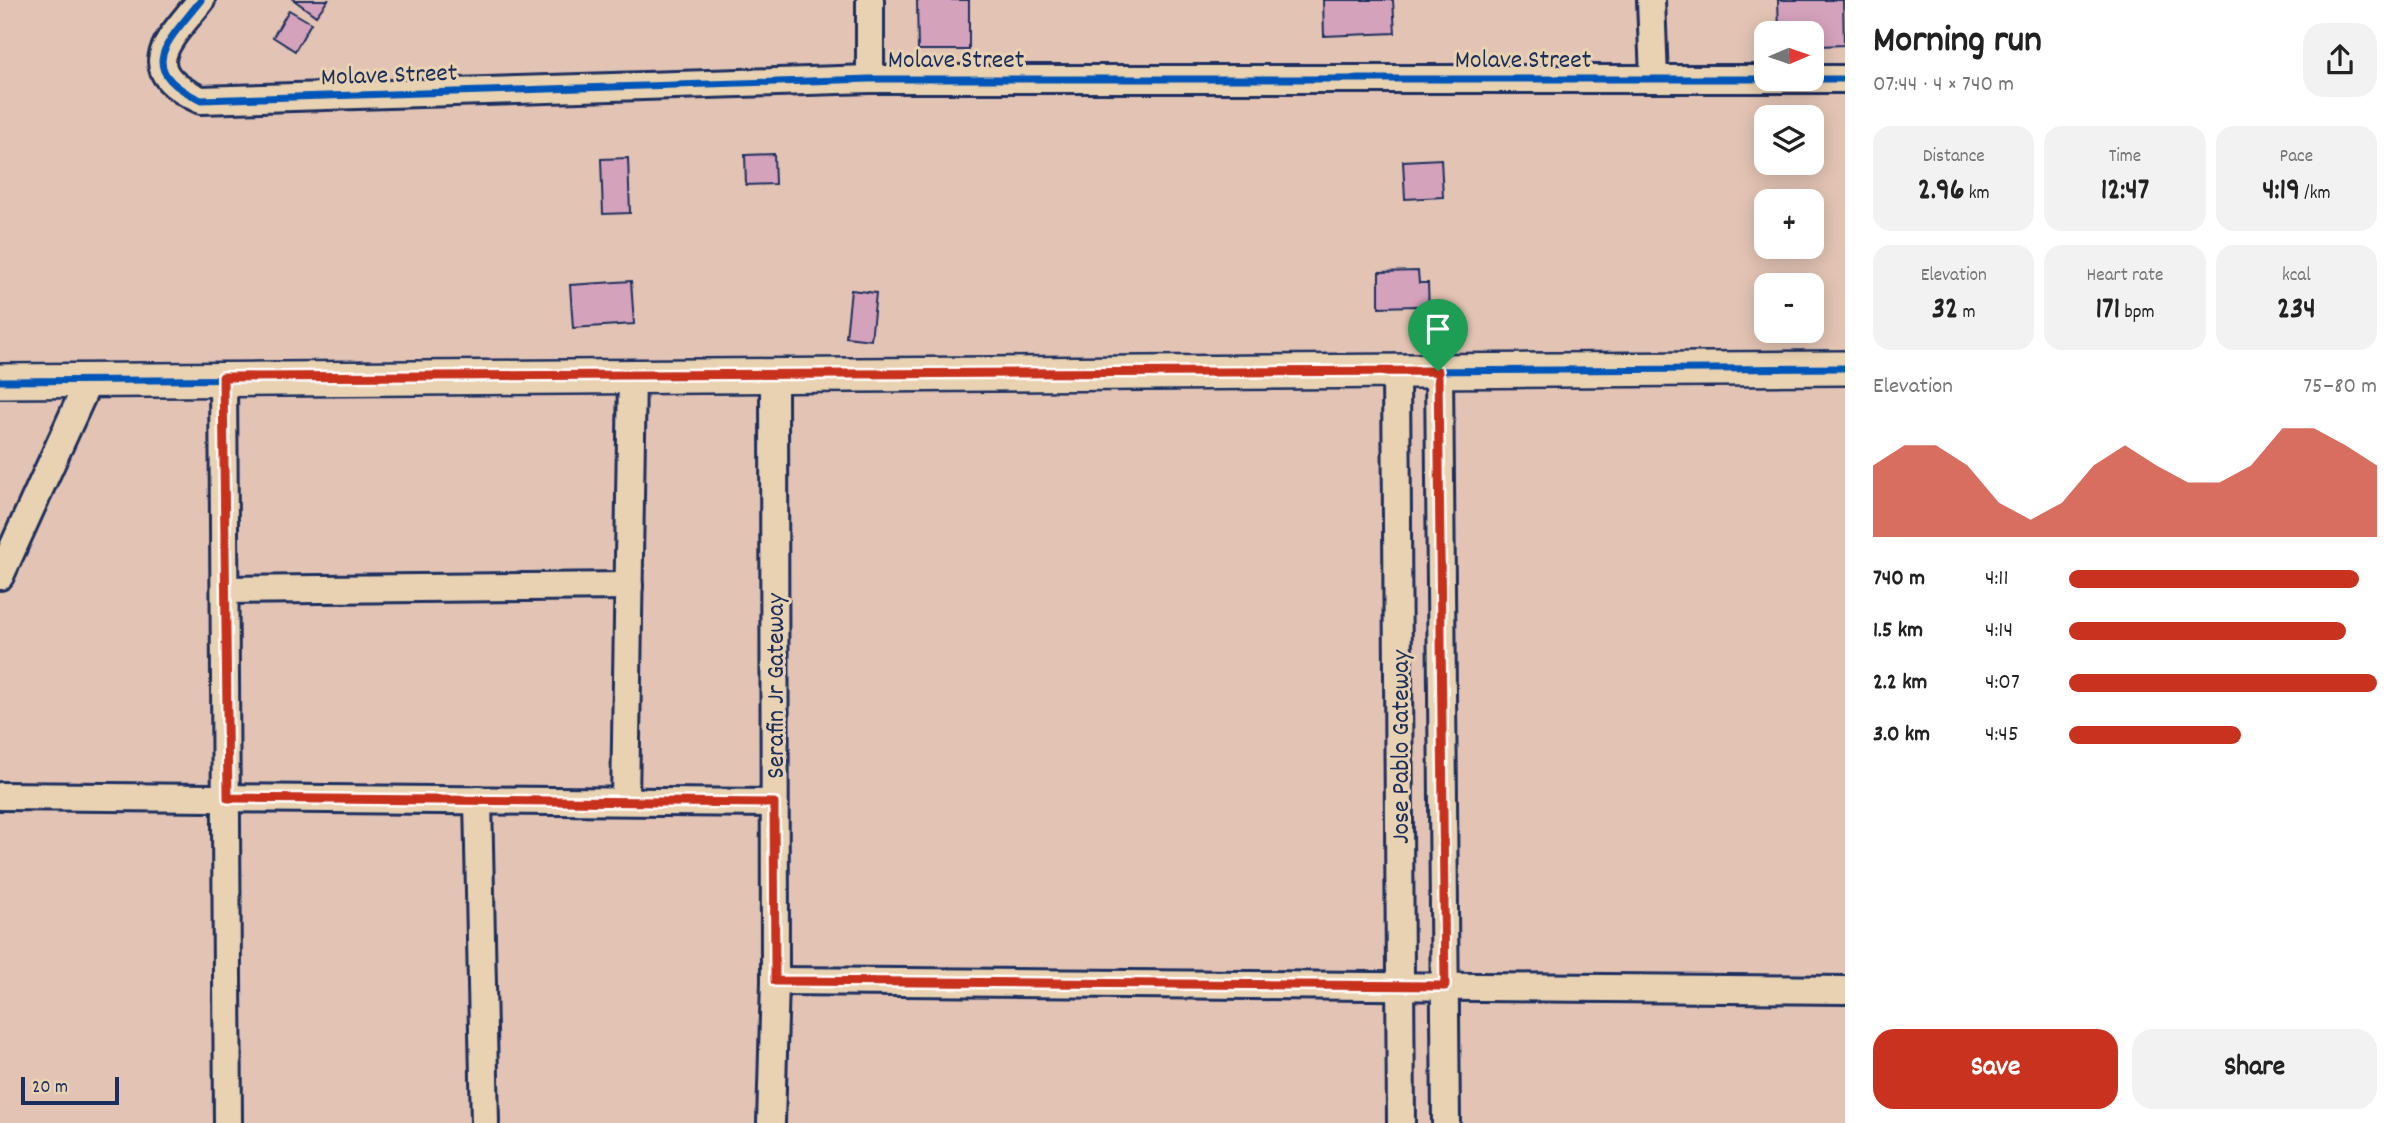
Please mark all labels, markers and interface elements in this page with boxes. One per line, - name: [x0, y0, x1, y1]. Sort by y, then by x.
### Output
- text: Morning run: [1873, 15, 2042, 70]
- north arrow: [1754, 21, 1824, 91]
- map controls: [1754, 21, 1824, 343]
- button: share: [2303, 23, 2377, 97]
- street label: Molave Street: [888, 43, 1025, 80]
- street label: Molave Street: [1455, 43, 1592, 80]
- street label: Molave Street: [320, 56, 458, 97]
- text: 07:44 · 4 × 740 m: [1873, 69, 2014, 102]
- button: layers: [1754, 105, 1824, 175]
- text: Distance: [1923, 144, 1985, 171]
- text: Time: [2109, 144, 2141, 171]
- text: Pace: [2280, 144, 2313, 171]
- text: 2.96: [1918, 171, 1964, 214]
- text: 12:47: [2101, 171, 2149, 214]
- text: 4:19: [2262, 171, 2300, 214]
- text: km: [1964, 181, 1990, 208]
- text: /km: [2300, 181, 2331, 208]
- button: +: [1754, 189, 1824, 259]
- text: Elevation: [1921, 263, 1987, 290]
- text: Heart rate: [2087, 263, 2163, 290]
- text: kcal: [2282, 263, 2311, 290]
- button: −: [1754, 273, 1824, 343]
- text: 32: [1932, 290, 1958, 333]
- text: 171: [2095, 290, 2120, 333]
- text: 234: [2277, 290, 2316, 333]
- pin: [1408, 299, 1468, 371]
- text: m: [1958, 300, 1976, 327]
- text: bpm: [2120, 300, 2155, 327]
- icon: arrive: [1419, 310, 1457, 348]
- text: Elevation: [1873, 371, 1953, 404]
- text: 75–80 m: [2303, 371, 2377, 404]
- text: 740 m: [1873, 563, 1925, 596]
- text: 4:11: [1985, 563, 2008, 596]
- street label: Serafin Jr Gateway: [759, 593, 796, 779]
- text: 1.5 km: [1873, 615, 1923, 648]
- text: 4:14: [1985, 615, 2013, 648]
- street label: Jose Pablo Gateway: [1384, 649, 1421, 844]
- text: 2.2 km: [1873, 667, 1927, 700]
- text: 4:07: [1985, 667, 2020, 700]
- text: 3.0 km: [1873, 719, 1930, 752]
- text: 4:45: [1985, 719, 2019, 752]
- button: Save: [1873, 1029, 2118, 1109]
- button: Share: [2132, 1029, 2377, 1109]
- scale bar: [21, 1074, 119, 1106]
- text: 20 m: [32, 1075, 68, 1102]

